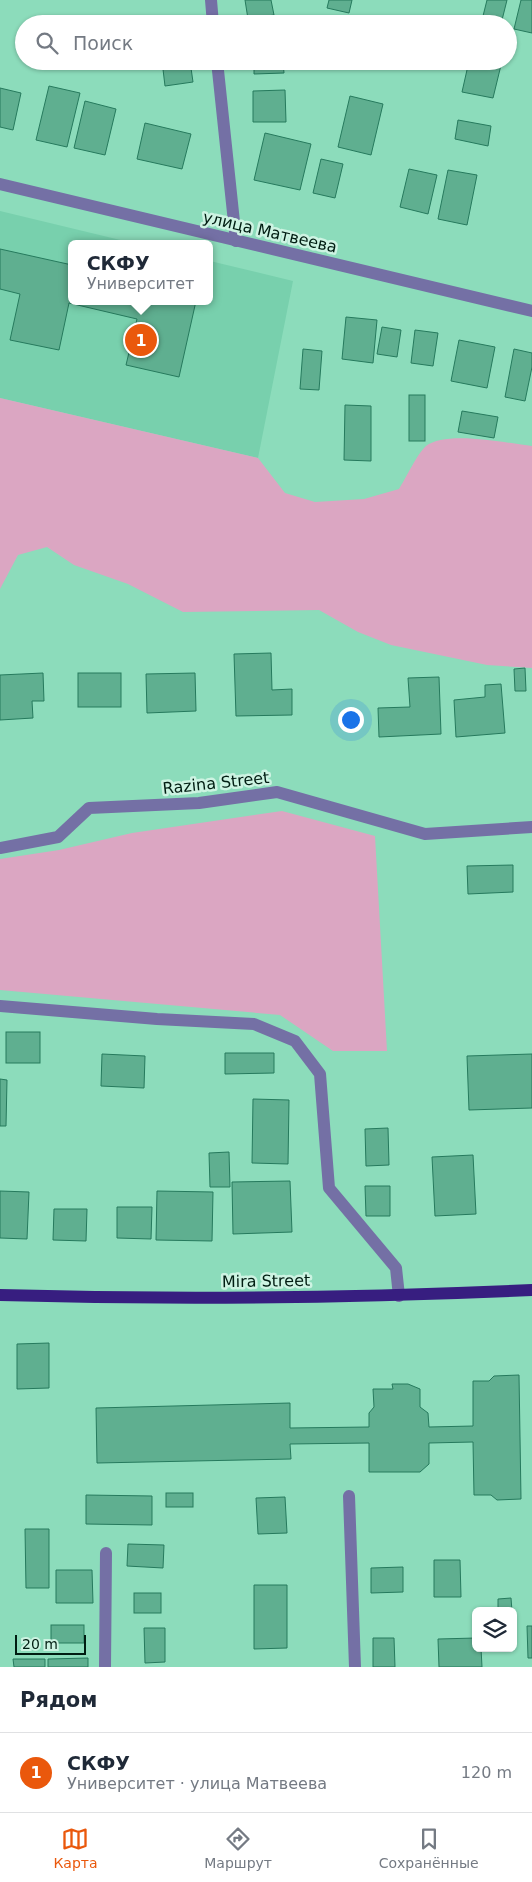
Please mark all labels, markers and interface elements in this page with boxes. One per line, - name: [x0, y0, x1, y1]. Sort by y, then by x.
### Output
- search box: [15, 15, 517, 70]
- icon: search: [33, 29, 61, 57]
- text: Поиск: [73, 32, 133, 54]
- street label: улица Матвеева: [201, 207, 339, 257]
- popup: [68, 240, 213, 305]
- text: СКФУ: [87, 252, 150, 274]
- text: Университет: [87, 274, 194, 293]
- pin: 1: [125, 321, 157, 359]
- your location: [338, 707, 364, 733]
- street label: Razina Street: [162, 768, 270, 798]
- street label: Mira Street: [222, 1271, 310, 1291]
- map controls: [472, 1607, 517, 1652]
- button: layers: [472, 1607, 517, 1652]
- scale bar: [15, 1632, 86, 1655]
- text: 20 m: [22, 1636, 58, 1652]
- text: Рядом: [20, 1688, 97, 1712]
- text: СКФУ: [67, 1752, 130, 1774]
- text: 1: [30, 1763, 42, 1782]
- text: 120 m: [461, 1763, 512, 1782]
- text: Университет · улица Матвеева: [67, 1774, 327, 1793]
- tab: Карта: [53, 1825, 98, 1871]
- tab: Маршрут: [204, 1825, 272, 1871]
- tab: Сохранённые: [379, 1825, 479, 1871]

